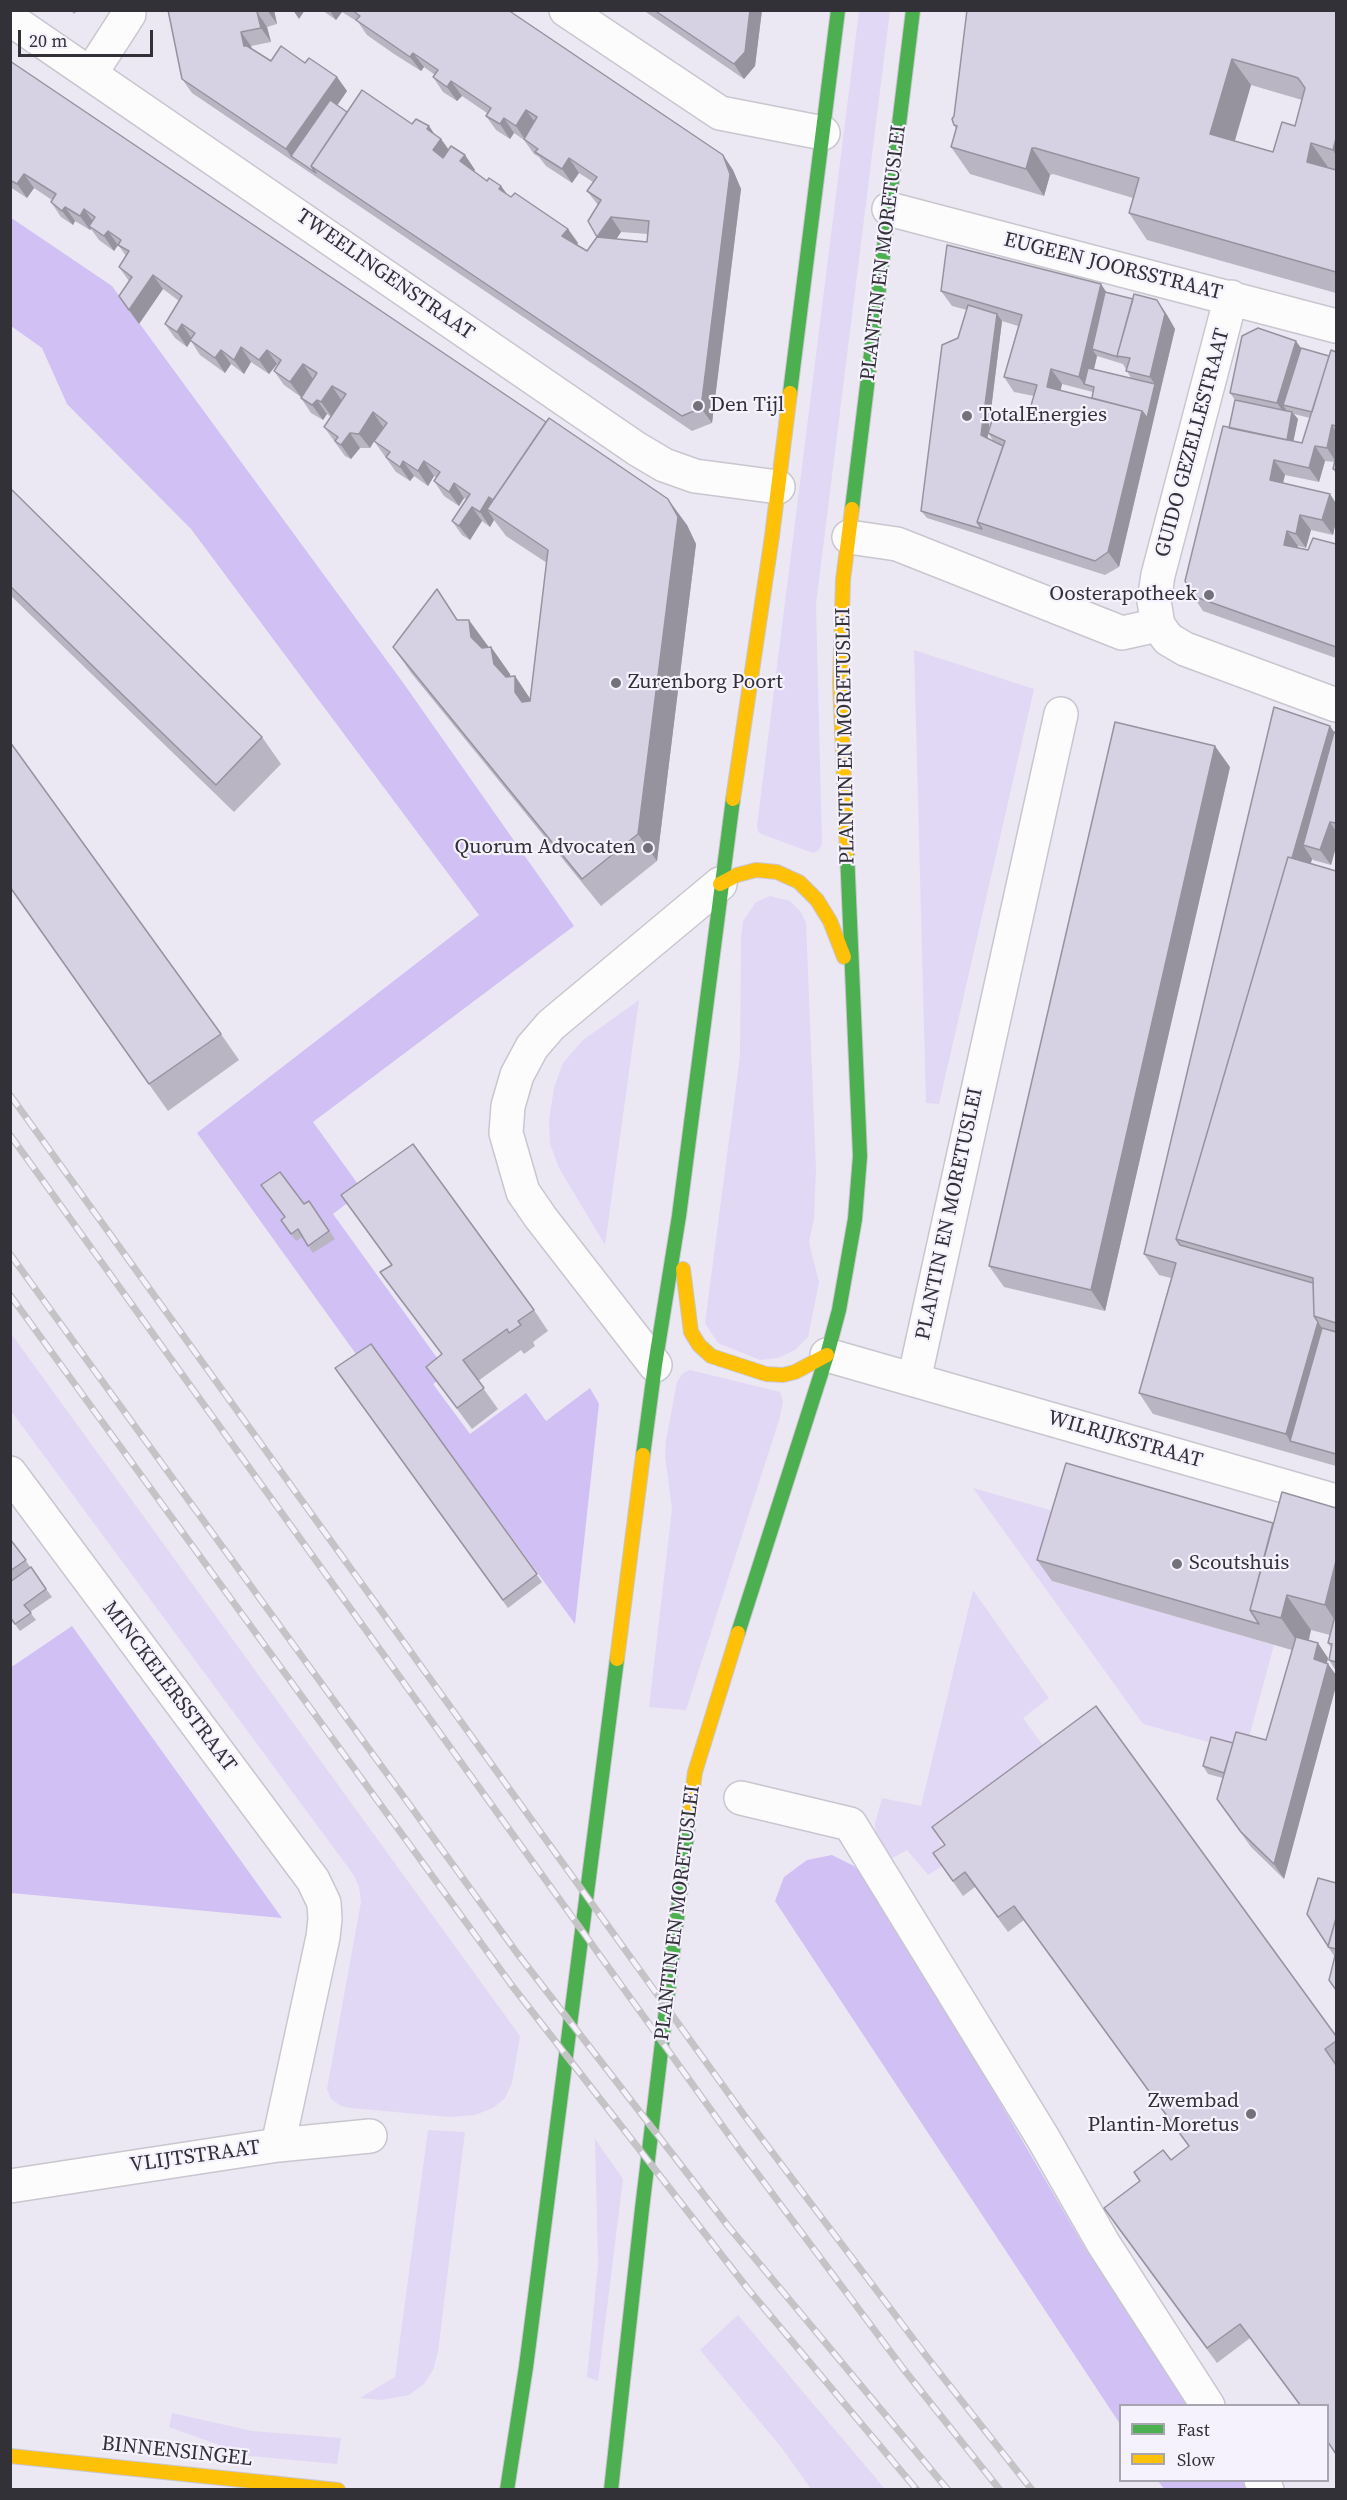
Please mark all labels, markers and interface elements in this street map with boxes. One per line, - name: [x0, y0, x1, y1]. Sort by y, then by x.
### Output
- scale bar: [21, 18, 156, 56]
- text: 20 m: [29, 28, 67, 53]
- street label: PLANTIN EN MORETUSLEI: [856, 124, 912, 382]
- street label: TWEELINGENSTRAAT: [291, 204, 479, 346]
- street label: EUGEEN JOORSSTRAAT: [1001, 228, 1225, 306]
- street label: GUIDO GEZELLESTRAAT: [1150, 326, 1236, 560]
- place label: Den Tijl: [710, 393, 784, 419]
- marker: Den Tijl: [691, 399, 705, 413]
- place label: TotalEnergies: [979, 403, 1107, 429]
- marker: TotalEnergies: [960, 409, 974, 423]
- place label: Oosterapotheek: [1049, 582, 1197, 608]
- marker: Oosterapotheek: [1202, 588, 1216, 602]
- street label: PLANTIN EN MORETUSLEI: [831, 607, 861, 865]
- place label: Zurenborg Poort: [628, 670, 783, 696]
- marker: Zurenborg Poort: [609, 676, 623, 690]
- place label: Quorum Advocaten: [455, 835, 636, 861]
- marker: Quorum Advocaten: [641, 841, 655, 855]
- street label: PLANTIN EN MORETUSLEI: [911, 1086, 989, 1342]
- street label: WILRIJKSTRAAT: [1045, 1406, 1205, 1474]
- place label: Scoutshuis: [1189, 1551, 1289, 1577]
- marker: Scoutshuis: [1170, 1557, 1184, 1571]
- street label: MINCKELERSSTRAAT: [97, 1597, 241, 1777]
- street label: PLANTIN EN MORETUSLEI: [650, 1784, 706, 2042]
- place label: Zwembad Plantin-Moretus: [1088, 2089, 1239, 2139]
- marker: Zwembad Plantin-Moretus: [1244, 2107, 1258, 2121]
- street label: VLIJTSTRAAT: [128, 2135, 262, 2179]
- legend: [1119, 2404, 1329, 2482]
- text: Fast: [1177, 2417, 1210, 2442]
- street label: BINNENSINGEL: [100, 2432, 254, 2472]
- text: Slow: [1177, 2447, 1215, 2472]

